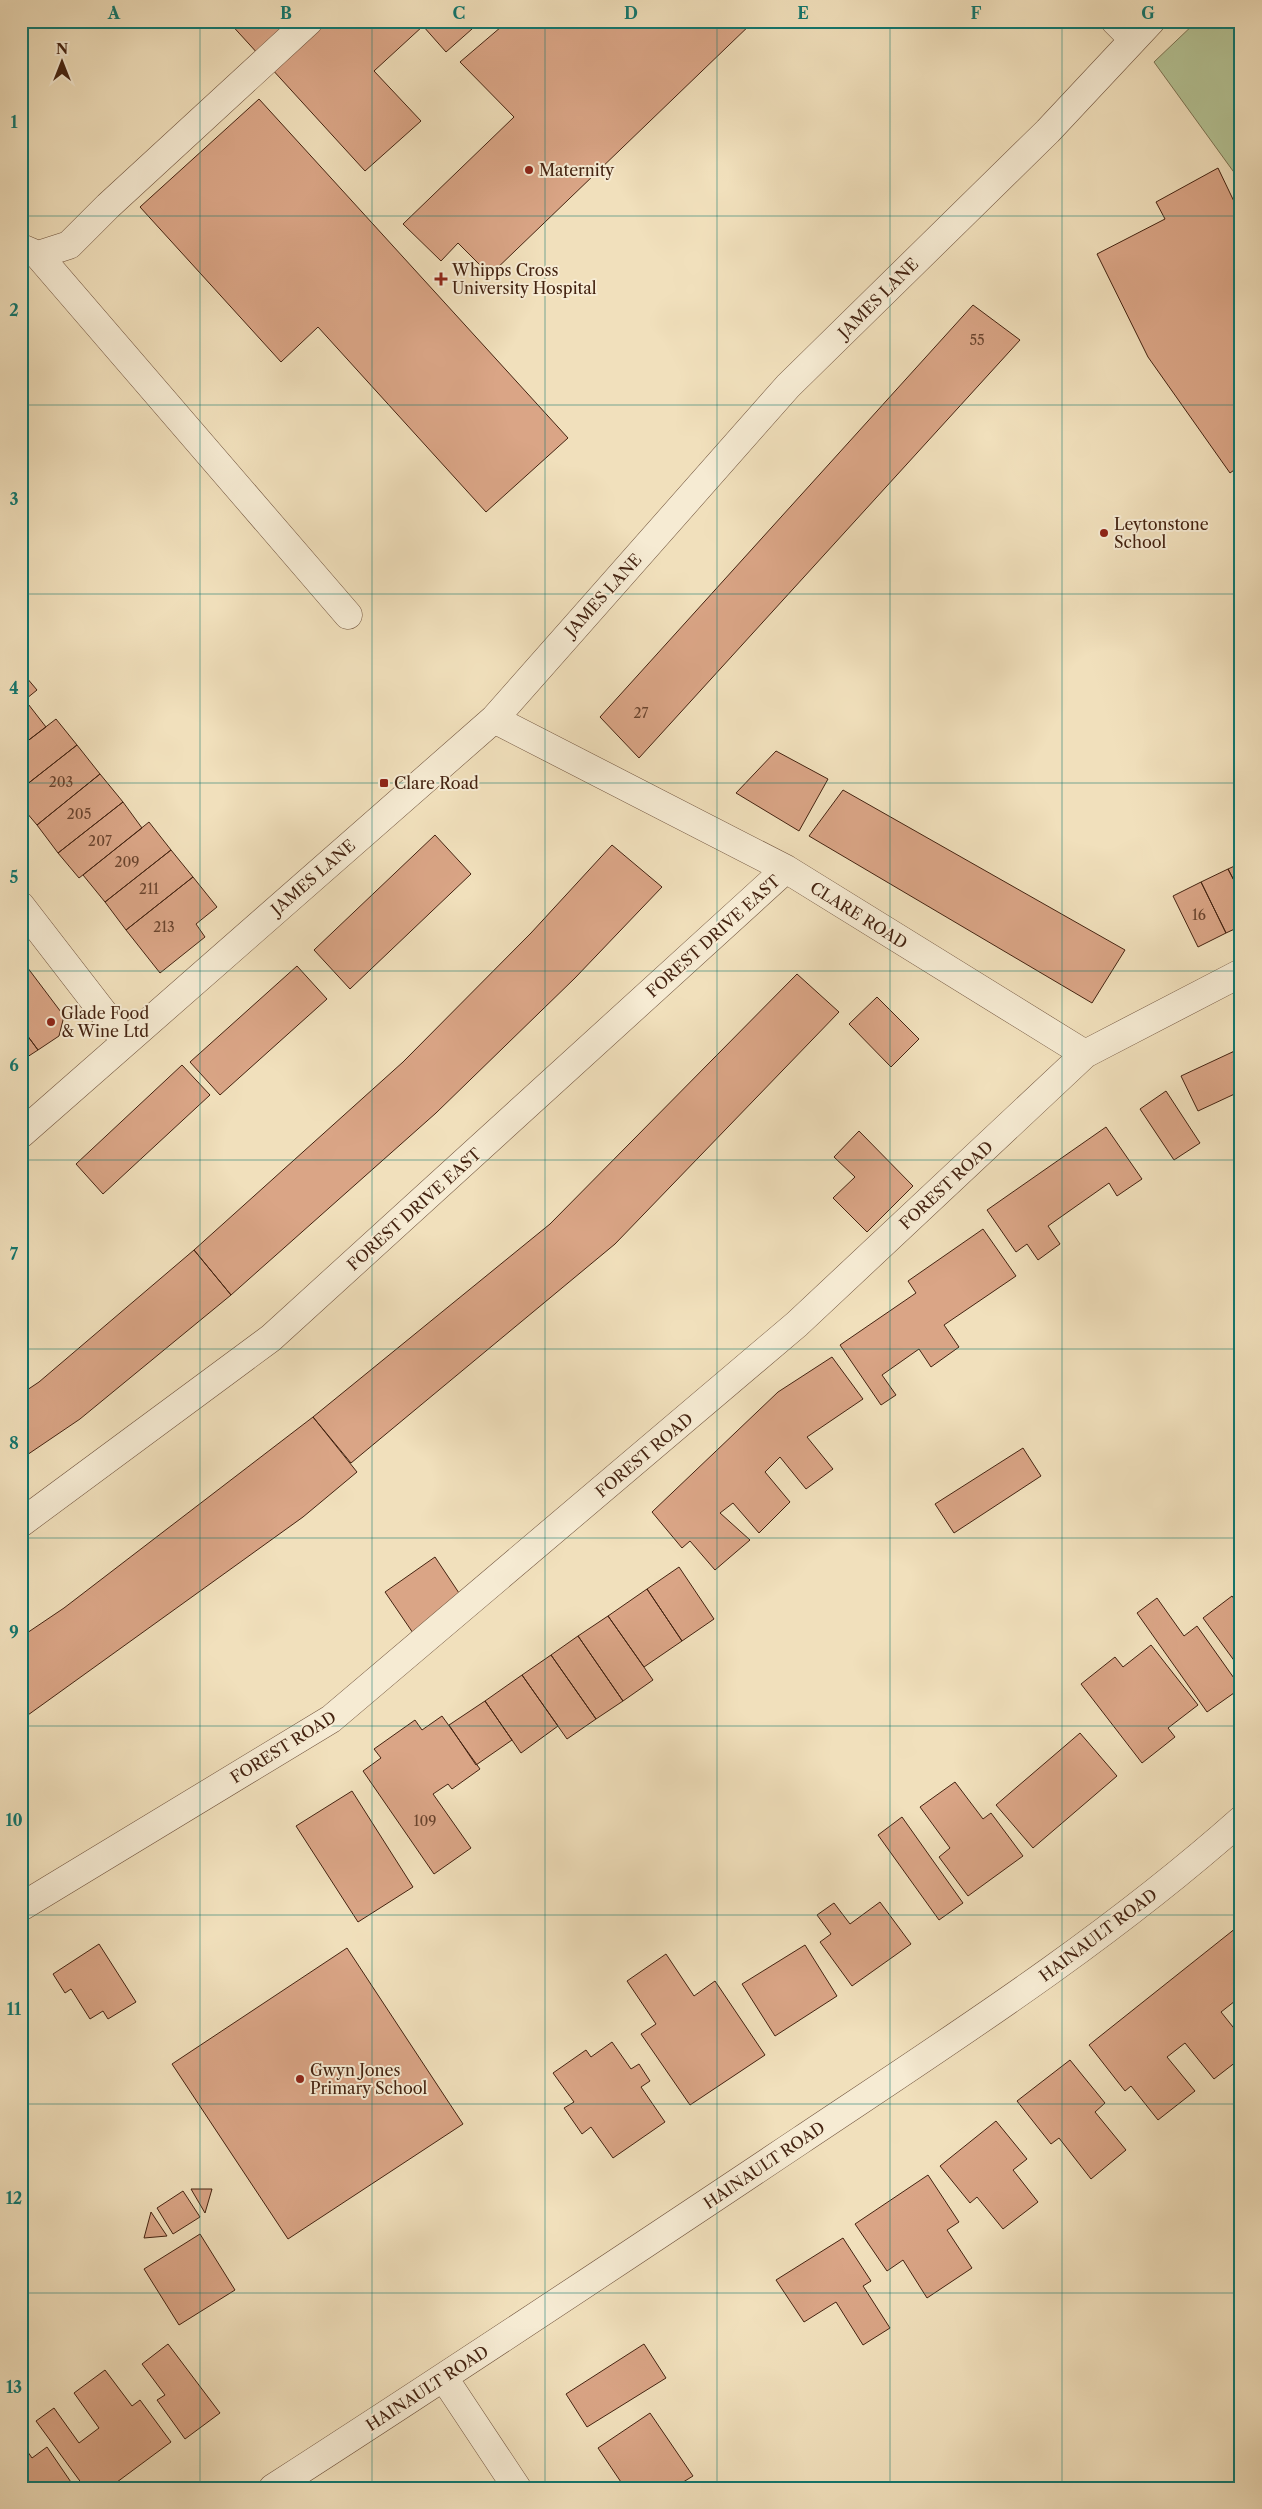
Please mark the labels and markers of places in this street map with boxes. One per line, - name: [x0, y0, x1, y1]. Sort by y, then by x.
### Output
- place label: Maternity: [539, 160, 615, 180]
- marker: Maternity: [523, 164, 535, 176]
- place label: Whipps Cross University Hospital: [451, 260, 597, 298]
- marker: Whipps Cross University Hospital: [434, 272, 448, 286]
- place label: Leytonstone School: [1114, 514, 1209, 552]
- marker: Leytonstone School: [1098, 527, 1110, 539]
- place label: Clare Road: [394, 773, 479, 793]
- marker: Clare Road: [378, 777, 390, 789]
- place label: Glade Food & Wine Ltd: [61, 1003, 149, 1041]
- marker: Glade Food & Wine Ltd: [45, 1016, 57, 1028]
- place label: Gwyn Jones Primary School: [310, 2060, 428, 2098]
- marker: Gwyn Jones Primary School: [294, 2073, 306, 2085]

